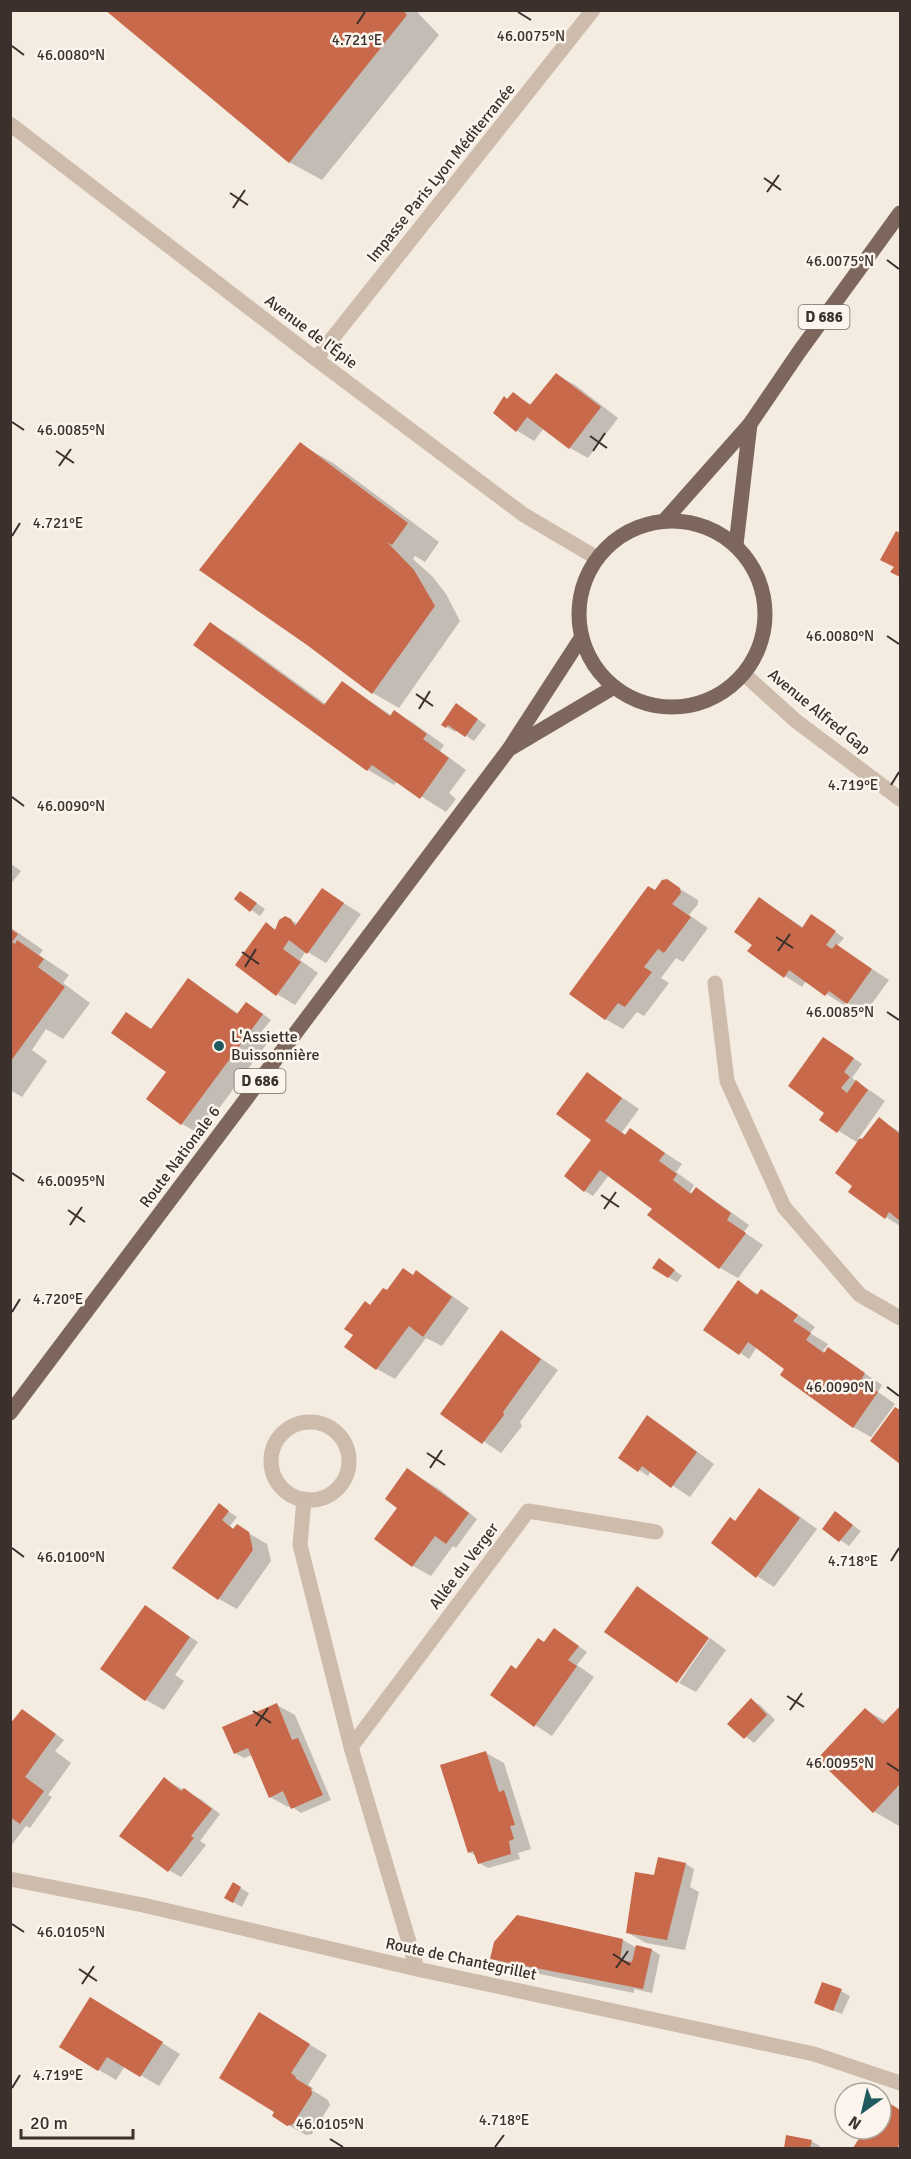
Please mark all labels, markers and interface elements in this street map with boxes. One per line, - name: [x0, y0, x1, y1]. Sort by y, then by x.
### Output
- text: 46.0075°N: [497, 27, 565, 45]
- text: 4.721°E: [332, 31, 382, 49]
- text: 46.0080°N: [37, 46, 105, 64]
- street label: Impasse Paris Lyon Méditerranée: [363, 79, 519, 267]
- text: 46.0075°N: [806, 252, 874, 270]
- street label: Avenue de l'Épie: [261, 291, 361, 373]
- road number: D 686: [798, 305, 850, 329]
- text: 46.0085°N: [37, 421, 105, 439]
- text: 4.721°E: [33, 514, 83, 532]
- text: 46.0080°N: [806, 627, 874, 645]
- street label: Avenue Alfred Gap: [764, 665, 874, 759]
- text: 4.719°E: [828, 776, 878, 794]
- text: 46.0090°N: [37, 797, 105, 815]
- text: 46.0085°N: [806, 1003, 874, 1021]
- place label: L'Assiette Buissonnière: [231, 1027, 319, 1065]
- marker: L'Assiette Buissonnière: [212, 1039, 226, 1053]
- road number: D 686: [234, 1069, 286, 1093]
- street label: Route Nationale 6: [135, 1102, 225, 1212]
- text: 46.0095°N: [37, 1172, 105, 1190]
- text: 4.720°E: [33, 1290, 83, 1308]
- text: 46.0090°N: [806, 1378, 874, 1396]
- street label: Allée du Verger: [425, 1519, 503, 1613]
- text: 46.0100°N: [37, 1548, 105, 1566]
- text: 4.718°E: [828, 1552, 878, 1570]
- text: 46.0095°N: [806, 1754, 874, 1772]
- text: 46.0105°N: [37, 1923, 105, 1941]
- street label: Route de Chantegrillet: [384, 1933, 539, 1985]
- text: 4.719°E: [33, 2066, 83, 2084]
- north arrow: [833, 2081, 893, 2141]
- scale bar: [21, 2102, 134, 2140]
- text: 4.718°E: [479, 2111, 529, 2129]
- text: N: [845, 2111, 865, 2134]
- text: 20 m: [30, 2112, 68, 2134]
- text: 46.0105°N: [296, 2115, 364, 2133]

